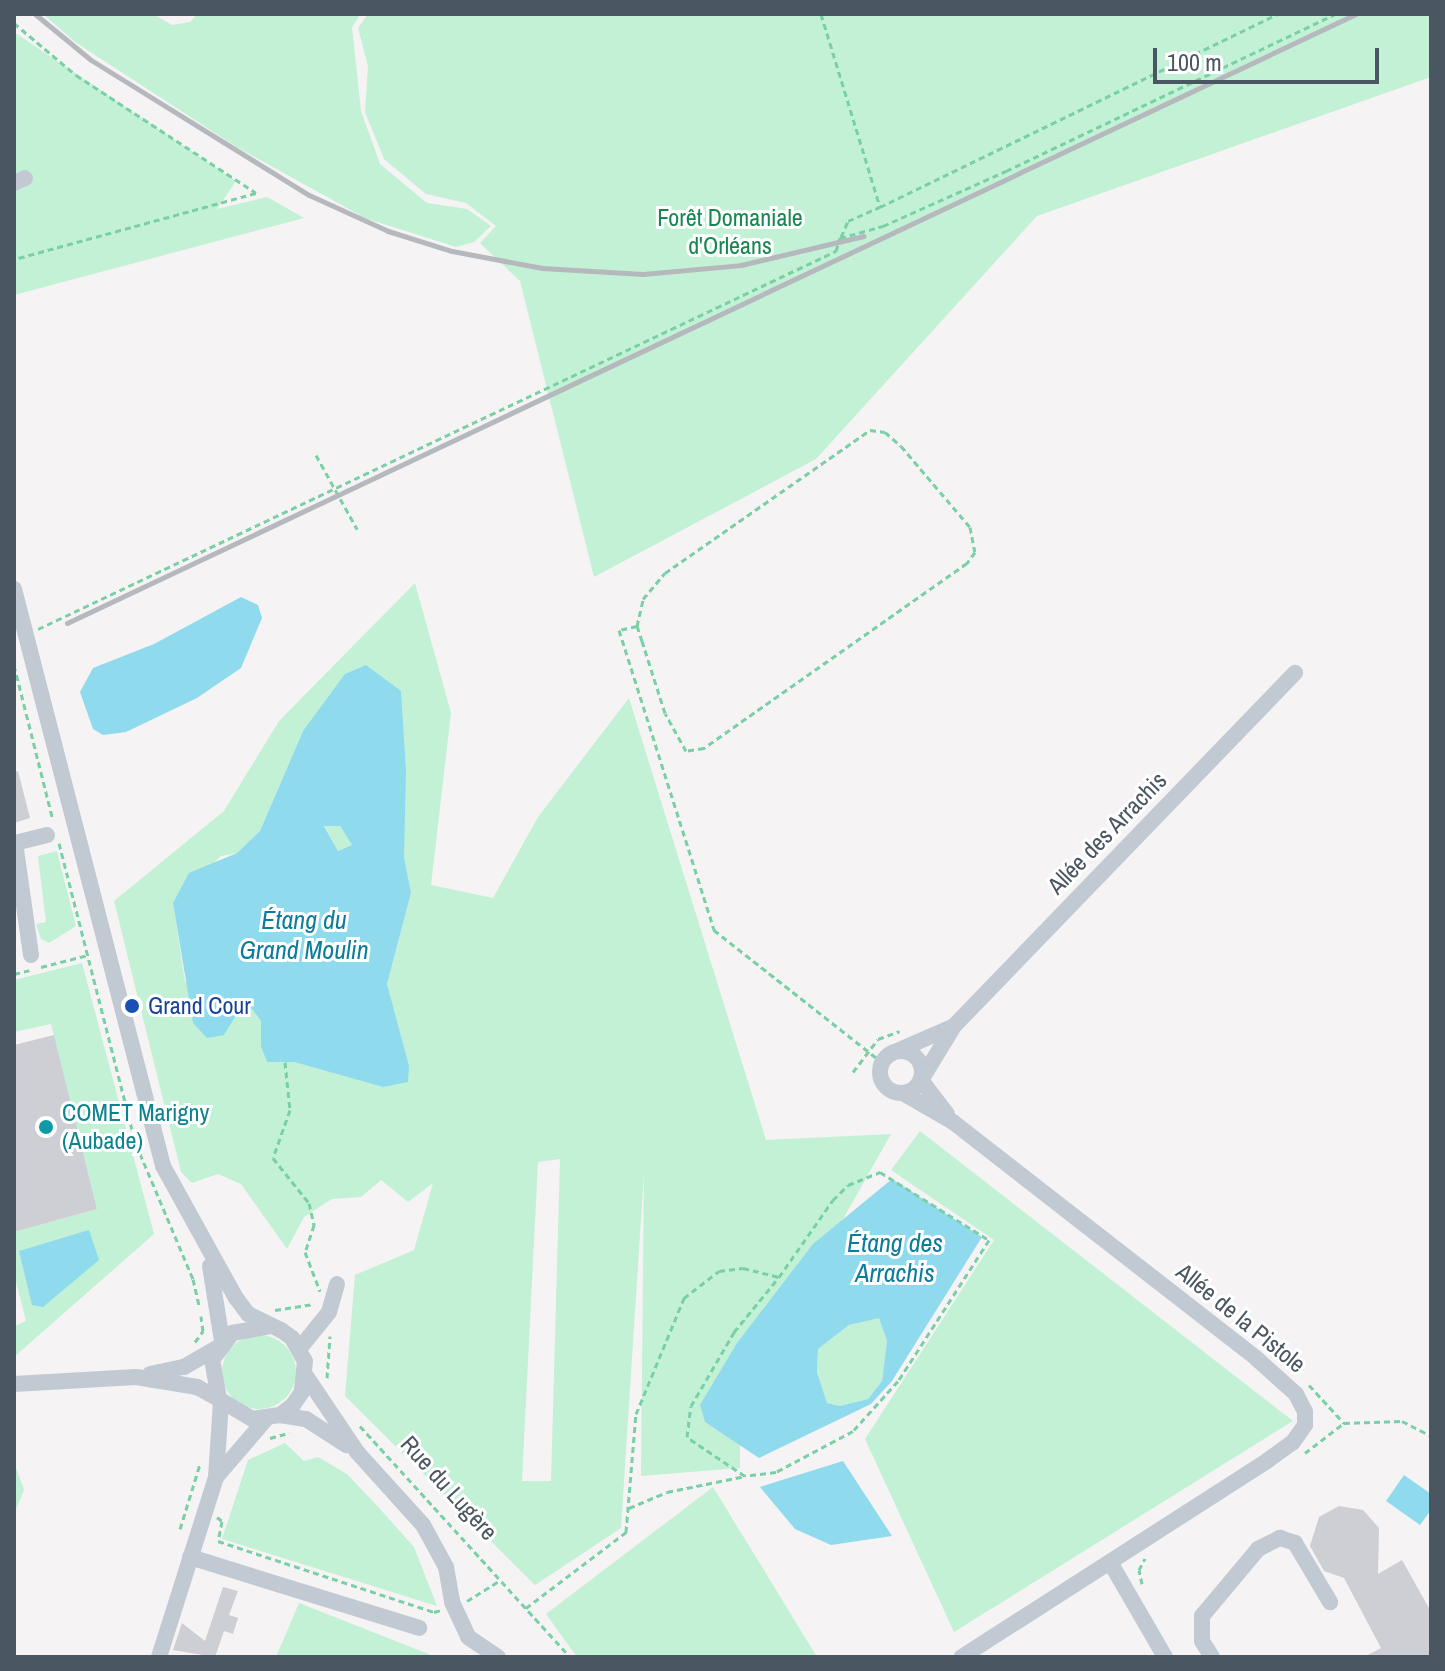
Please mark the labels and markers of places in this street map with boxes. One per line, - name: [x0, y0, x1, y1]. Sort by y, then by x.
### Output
- place label: Grand Cour: [148, 992, 251, 1020]
- marker: Grand Cour: [123, 997, 141, 1015]
- place label: COMET Marigny (Aubade): [62, 1099, 210, 1155]
- marker: COMET Marigny (Aubade): [37, 1118, 55, 1136]

